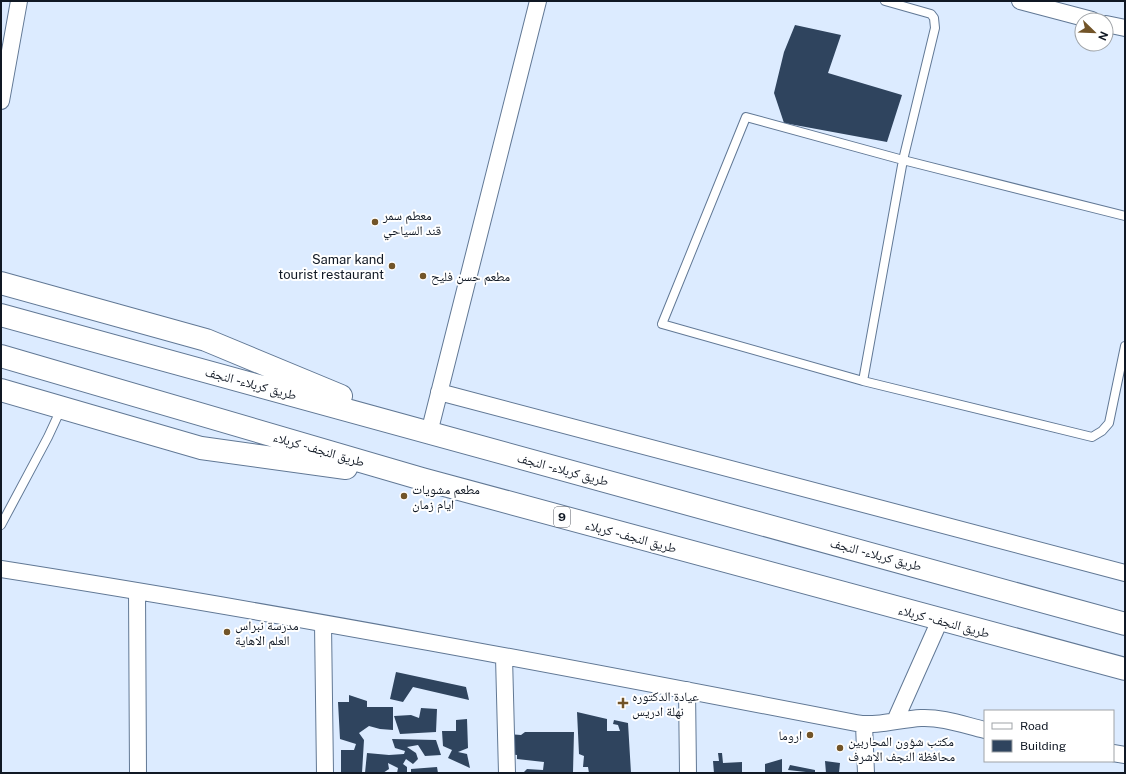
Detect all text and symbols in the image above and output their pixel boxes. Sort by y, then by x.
north arrow [1074,12,1114,52]
text: N [1096,30,1110,42]
place label: معطم سمر قند السياحي [382,208,441,241]
marker: معطم سمر قند السياحي [370,217,380,227]
place label: Samar kand tourist restaurant [278,252,384,282]
marker: Samar kand tourist restaurant [387,261,397,271]
place label: مطعم حسن فليح [431,269,510,286]
marker: مطعم حسن فليح [418,271,428,281]
street label: طريق کربلاء - النجف [203,364,298,404]
street label: طريق النجف - کربلاء [271,429,366,471]
street label: طريق کربلاء - النجف [515,450,610,490]
place label: مطعم مشويات ايام زمان [412,482,480,513]
marker: مطعم مشويات ايام زمان [399,491,409,501]
road number: 9 [554,507,570,527]
street label: طريق النجف - کربلاء [583,517,678,557]
street label: طريق کربلاء - النجف [828,535,923,575]
street label: طريق النجف - کربلاء [896,602,991,642]
place label: مدرسة نبراس العلم الاهاية [235,618,299,649]
marker: مدرسة نبراس العلم الاهاية [222,627,232,637]
place label: عيادة الدكتوره نهلة ادريس [632,689,699,720]
marker: عيادة الدكتوره نهلة ادريس [617,697,629,709]
legend [984,710,1114,762]
text: Road [1020,719,1048,733]
place label: اروما [779,728,802,744]
marker: اروما [805,730,815,740]
place label: مكتب شؤون المحاربين محافظة النجف الاشرف [848,734,955,765]
text: Building [1020,739,1066,753]
marker: مكتب شؤون المحاربين محافظة النجف الاشرف [835,743,845,753]

